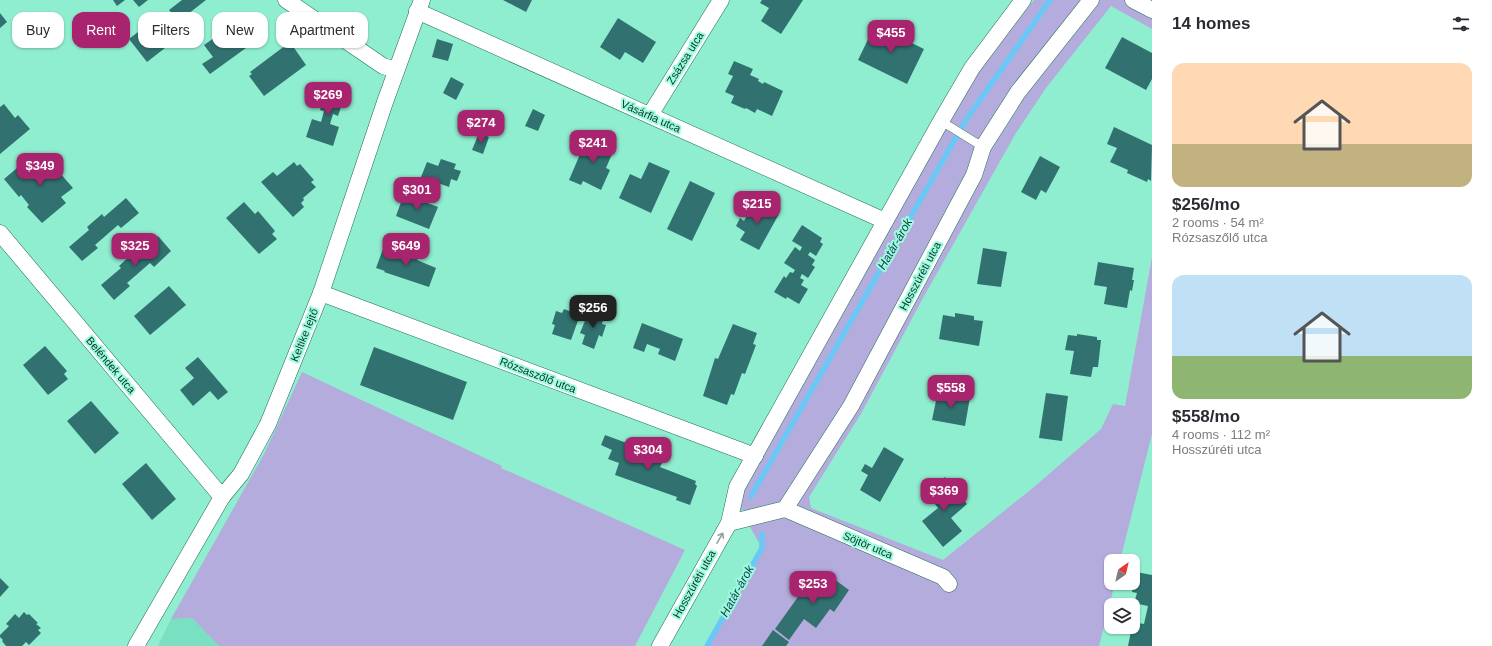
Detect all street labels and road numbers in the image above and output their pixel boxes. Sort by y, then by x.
street label: Zsázsa utca [664,29,706,86]
street label: Vásárfia utca [619,97,684,135]
street label: Hosszúréti utca [897,239,944,312]
street label: Keltike lejtő [288,307,320,363]
street label: Beléndek utca [84,334,139,396]
street label: Rózsaszőlő utca [498,355,579,395]
street label: Söjtör utca [841,529,895,561]
street label: Hosszúréti utca [670,547,718,620]

